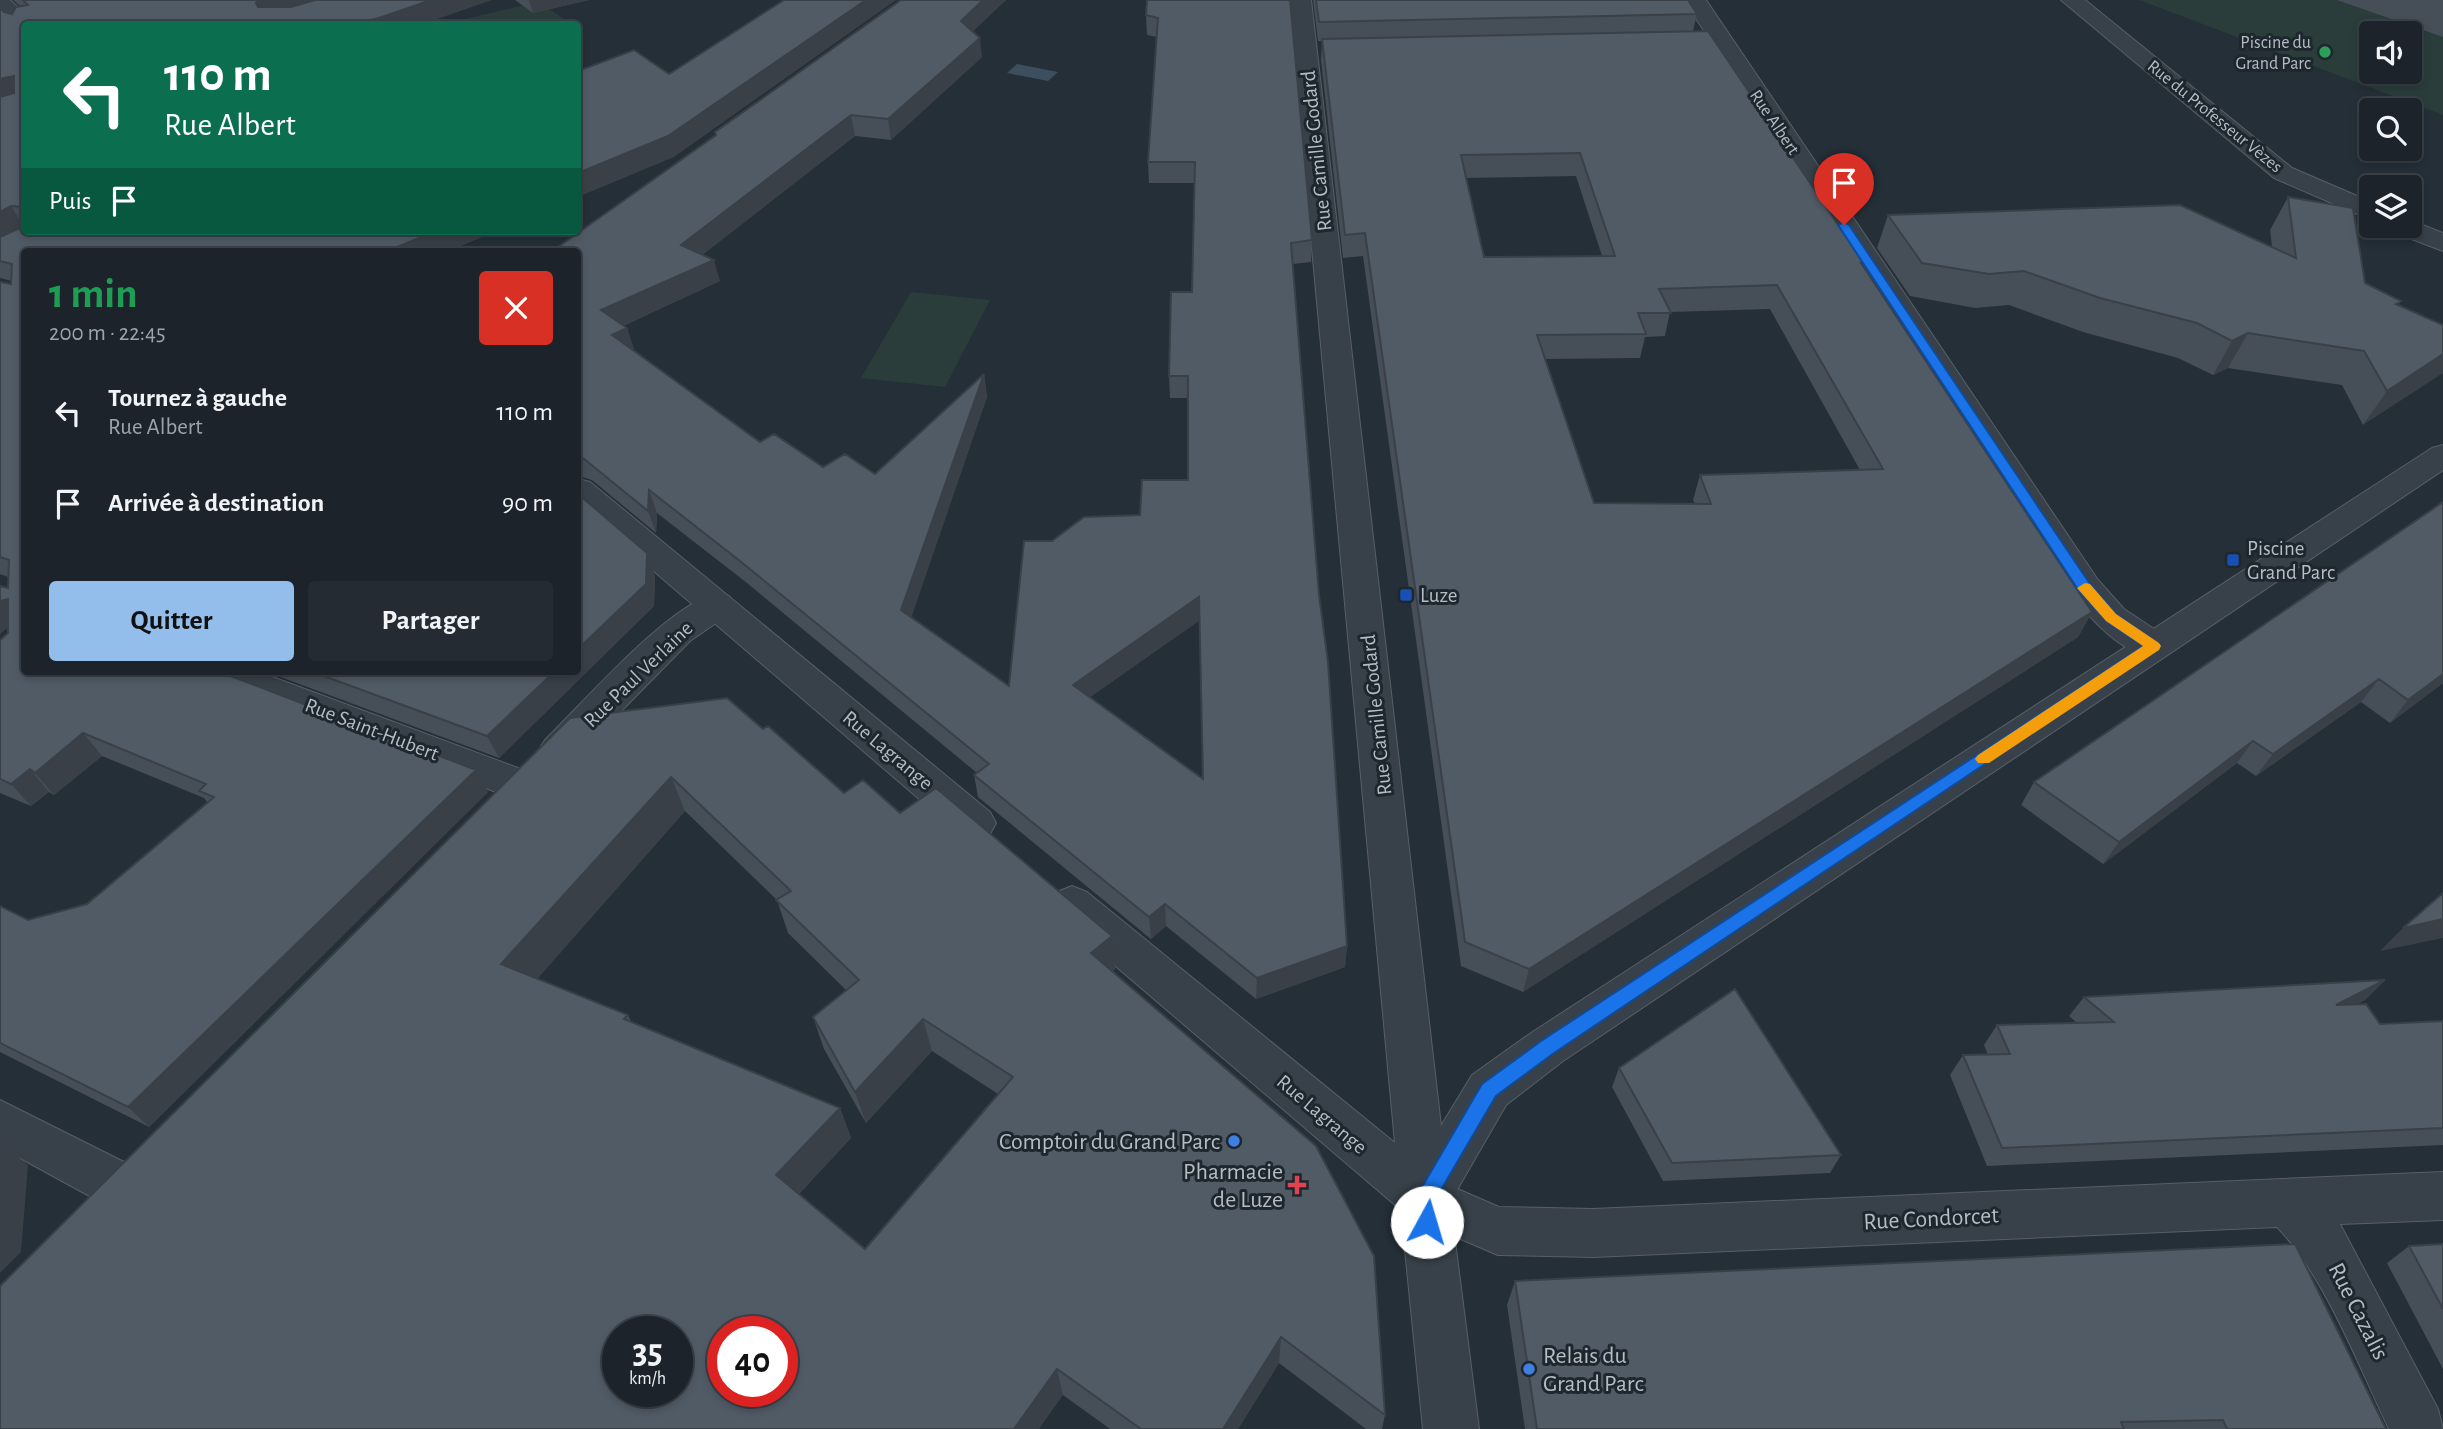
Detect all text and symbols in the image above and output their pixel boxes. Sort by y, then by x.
map controls [2359,21,2422,238]
button: sound [2359,21,2422,84]
place label: Piscine du Grand Parc [2235,34,2311,73]
marker: Piscine du Grand Parc [2317,44,2333,60]
icon: left [49,49,140,140]
text: 110 m [164,51,272,100]
street label: Rue du Professeur Vèzes [2144,57,2285,176]
street label: Rue Camille Godard [1298,69,1335,232]
street label: Rue Albert [1746,87,1802,158]
button: search [2359,98,2422,161]
text: Rue Albert [164,109,296,141]
pin [1814,153,1874,225]
icon: arrive [1825,164,1863,202]
button: layers [2359,175,2422,238]
icon: arrive [105,182,143,220]
text: Puis [49,188,91,214]
button: close [479,271,553,345]
text: 1 min [49,273,138,315]
text: 200 m · 22:45 [49,322,166,345]
text: Tournez à gauche [108,385,287,411]
icon: left [49,394,87,432]
text: 110 m [496,399,553,425]
text: Rue Albert [108,416,203,439]
icon: arrive [49,485,87,523]
text: Arrivée à destination [108,490,324,516]
text: 90 m [502,490,553,516]
place label: Piscine Grand Parc [2247,538,2335,583]
marker: Piscine Grand Parc [2225,552,2241,568]
button: Quitter [49,581,294,661]
button: Partager [308,581,553,661]
place label: Luze [1420,585,1457,606]
marker: Luze [1398,587,1414,603]
street label: Rue Paul Verlaine [580,617,697,731]
street label: Rue Camille Godard [1358,633,1395,796]
street label: Rue Saint-Hubert [302,694,442,765]
street label: Rue Lagrange [839,707,937,794]
street label: Rue Lagrange [1273,1071,1371,1158]
place label: Comptoir du Grand Parc [999,1130,1220,1154]
marker: Comptoir du Grand Parc [1226,1133,1242,1149]
place label: Pharmacie de Luze [1183,1160,1283,1212]
marker: Pharmacie de Luze [1289,1177,1305,1193]
position arrow [1390,1185,1464,1259]
street label: Rue Condorcet [1863,1203,2000,1235]
street label: Rue Cazalis [2324,1259,2393,1364]
speed limit sign: 40 [707,1316,798,1407]
text: 35 [632,1335,663,1370]
place label: Relais du Grand Parc [1543,1344,1644,1396]
marker: Relais du Grand Parc [1521,1361,1537,1377]
text: km/h [629,1370,666,1388]

